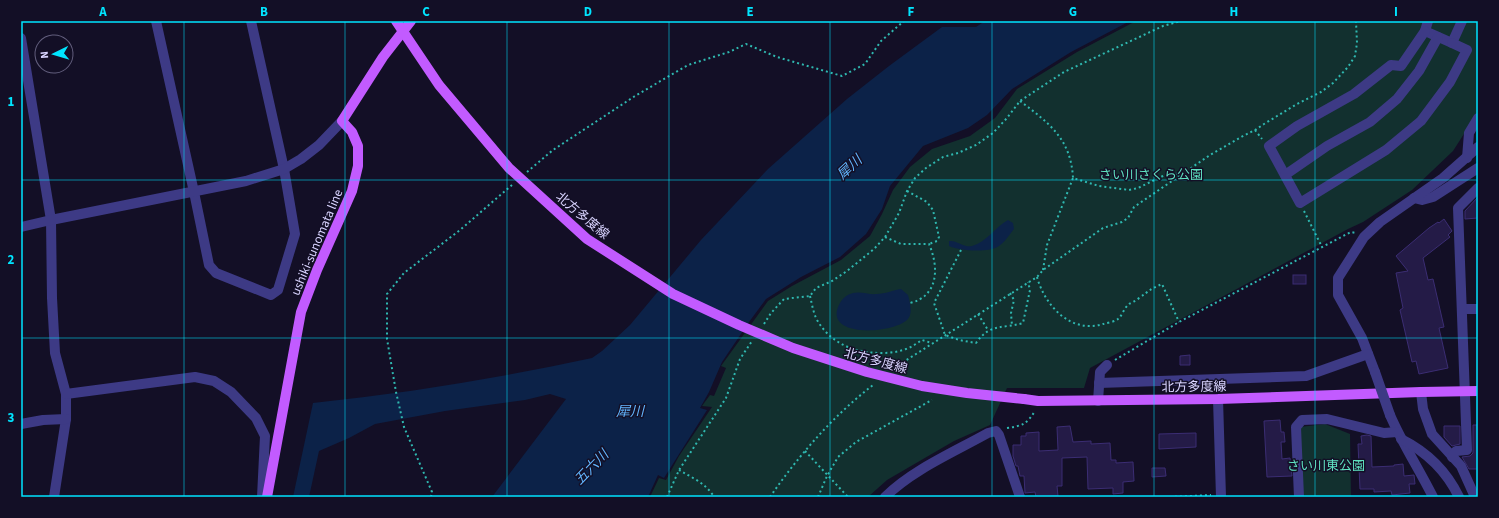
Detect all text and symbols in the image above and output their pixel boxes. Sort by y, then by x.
text: A [98,3,107,21]
text: B [260,3,268,21]
text: C [422,3,430,21]
text: D [584,3,592,21]
text: E [746,3,754,21]
text: F [908,3,915,21]
text: G [1069,3,1077,21]
text: H [1230,3,1238,21]
text: I [1394,3,1398,21]
north arrow [34,34,74,74]
text: N [37,51,52,59]
text: 1 [8,93,15,111]
water label: 犀川 [833,150,868,185]
park label: さい川さくら公園 [1099,166,1203,184]
street label: ushiki-sunomata line [286,187,347,298]
street label: 北方多度線 [552,188,613,244]
text: 2 [8,251,15,269]
street label: 北方多度線 [842,344,909,378]
street label: 北方多度線 [1161,377,1227,397]
water label: 犀川 [616,402,646,422]
text: 3 [8,409,15,427]
water label: 五六川 [570,444,615,490]
park label: さい川東公園 [1287,457,1365,475]

